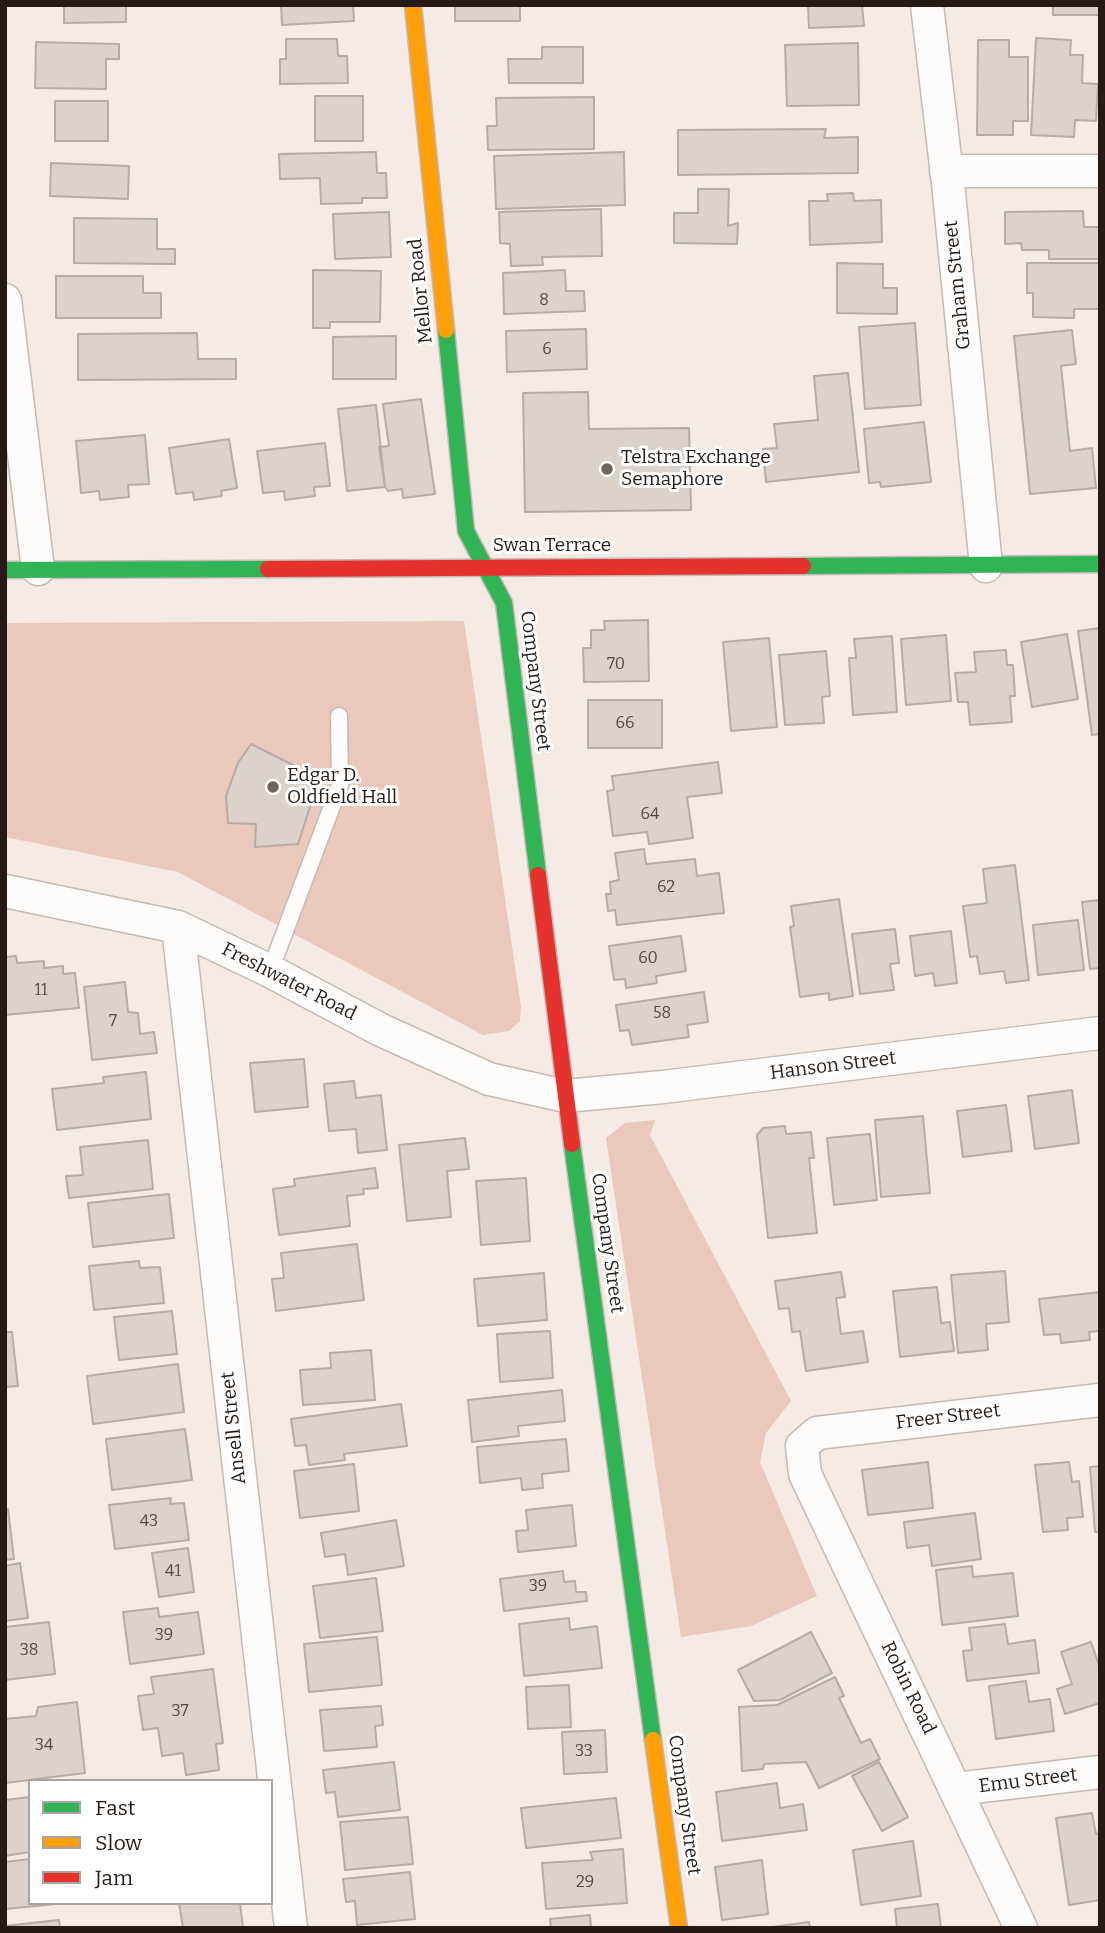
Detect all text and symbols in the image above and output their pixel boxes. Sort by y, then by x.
street label: Graham Street [940,219,976,351]
street label: Mellor Road [404,237,438,345]
house number: 8 [539,291,549,311]
house number: 6 [542,340,552,360]
place label: Telstra Exchange Semaphore [621,447,771,491]
marker: Telstra Exchange Semaphore [599,461,615,477]
street label: Swan Terrace [493,535,611,557]
street label: Company Street [515,609,555,753]
house number: 70 [607,655,625,675]
house number: 66 [616,714,634,734]
place label: Edgar D. Oldfield Hall [287,765,397,809]
marker: Edgar D. Oldfield Hall [265,779,281,795]
house number: 64 [641,805,659,825]
house number: 62 [657,878,675,898]
street label: Freshwater Road [218,938,360,1026]
house number: 60 [638,949,658,969]
house number: 11 [35,981,47,1001]
house number: 58 [653,1004,671,1024]
house number: 7 [109,1012,117,1032]
street label: Hanson Street [769,1047,897,1085]
street label: Company Street [586,1171,628,1315]
street label: Ansell Street [217,1371,251,1485]
street label: Freer Street [895,1399,1001,1435]
house number: 43 [140,1512,158,1532]
house number: 41 [165,1562,181,1582]
house number: 39 [529,1577,547,1597]
house number: 39 [155,1626,173,1646]
street label: Robin Road [876,1638,940,1738]
house number: 38 [20,1641,38,1661]
house number: 37 [171,1702,189,1722]
street label: Company Street [663,1733,705,1877]
house number: 34 [35,1736,53,1756]
house number: 33 [575,1742,593,1762]
street label: Emu Street [978,1764,1078,1798]
legend [28,1779,273,1905]
text: Fast [95,1795,135,1821]
text: Slow [95,1830,142,1856]
text: Jam [95,1865,133,1891]
house number: 29 [576,1873,594,1893]

